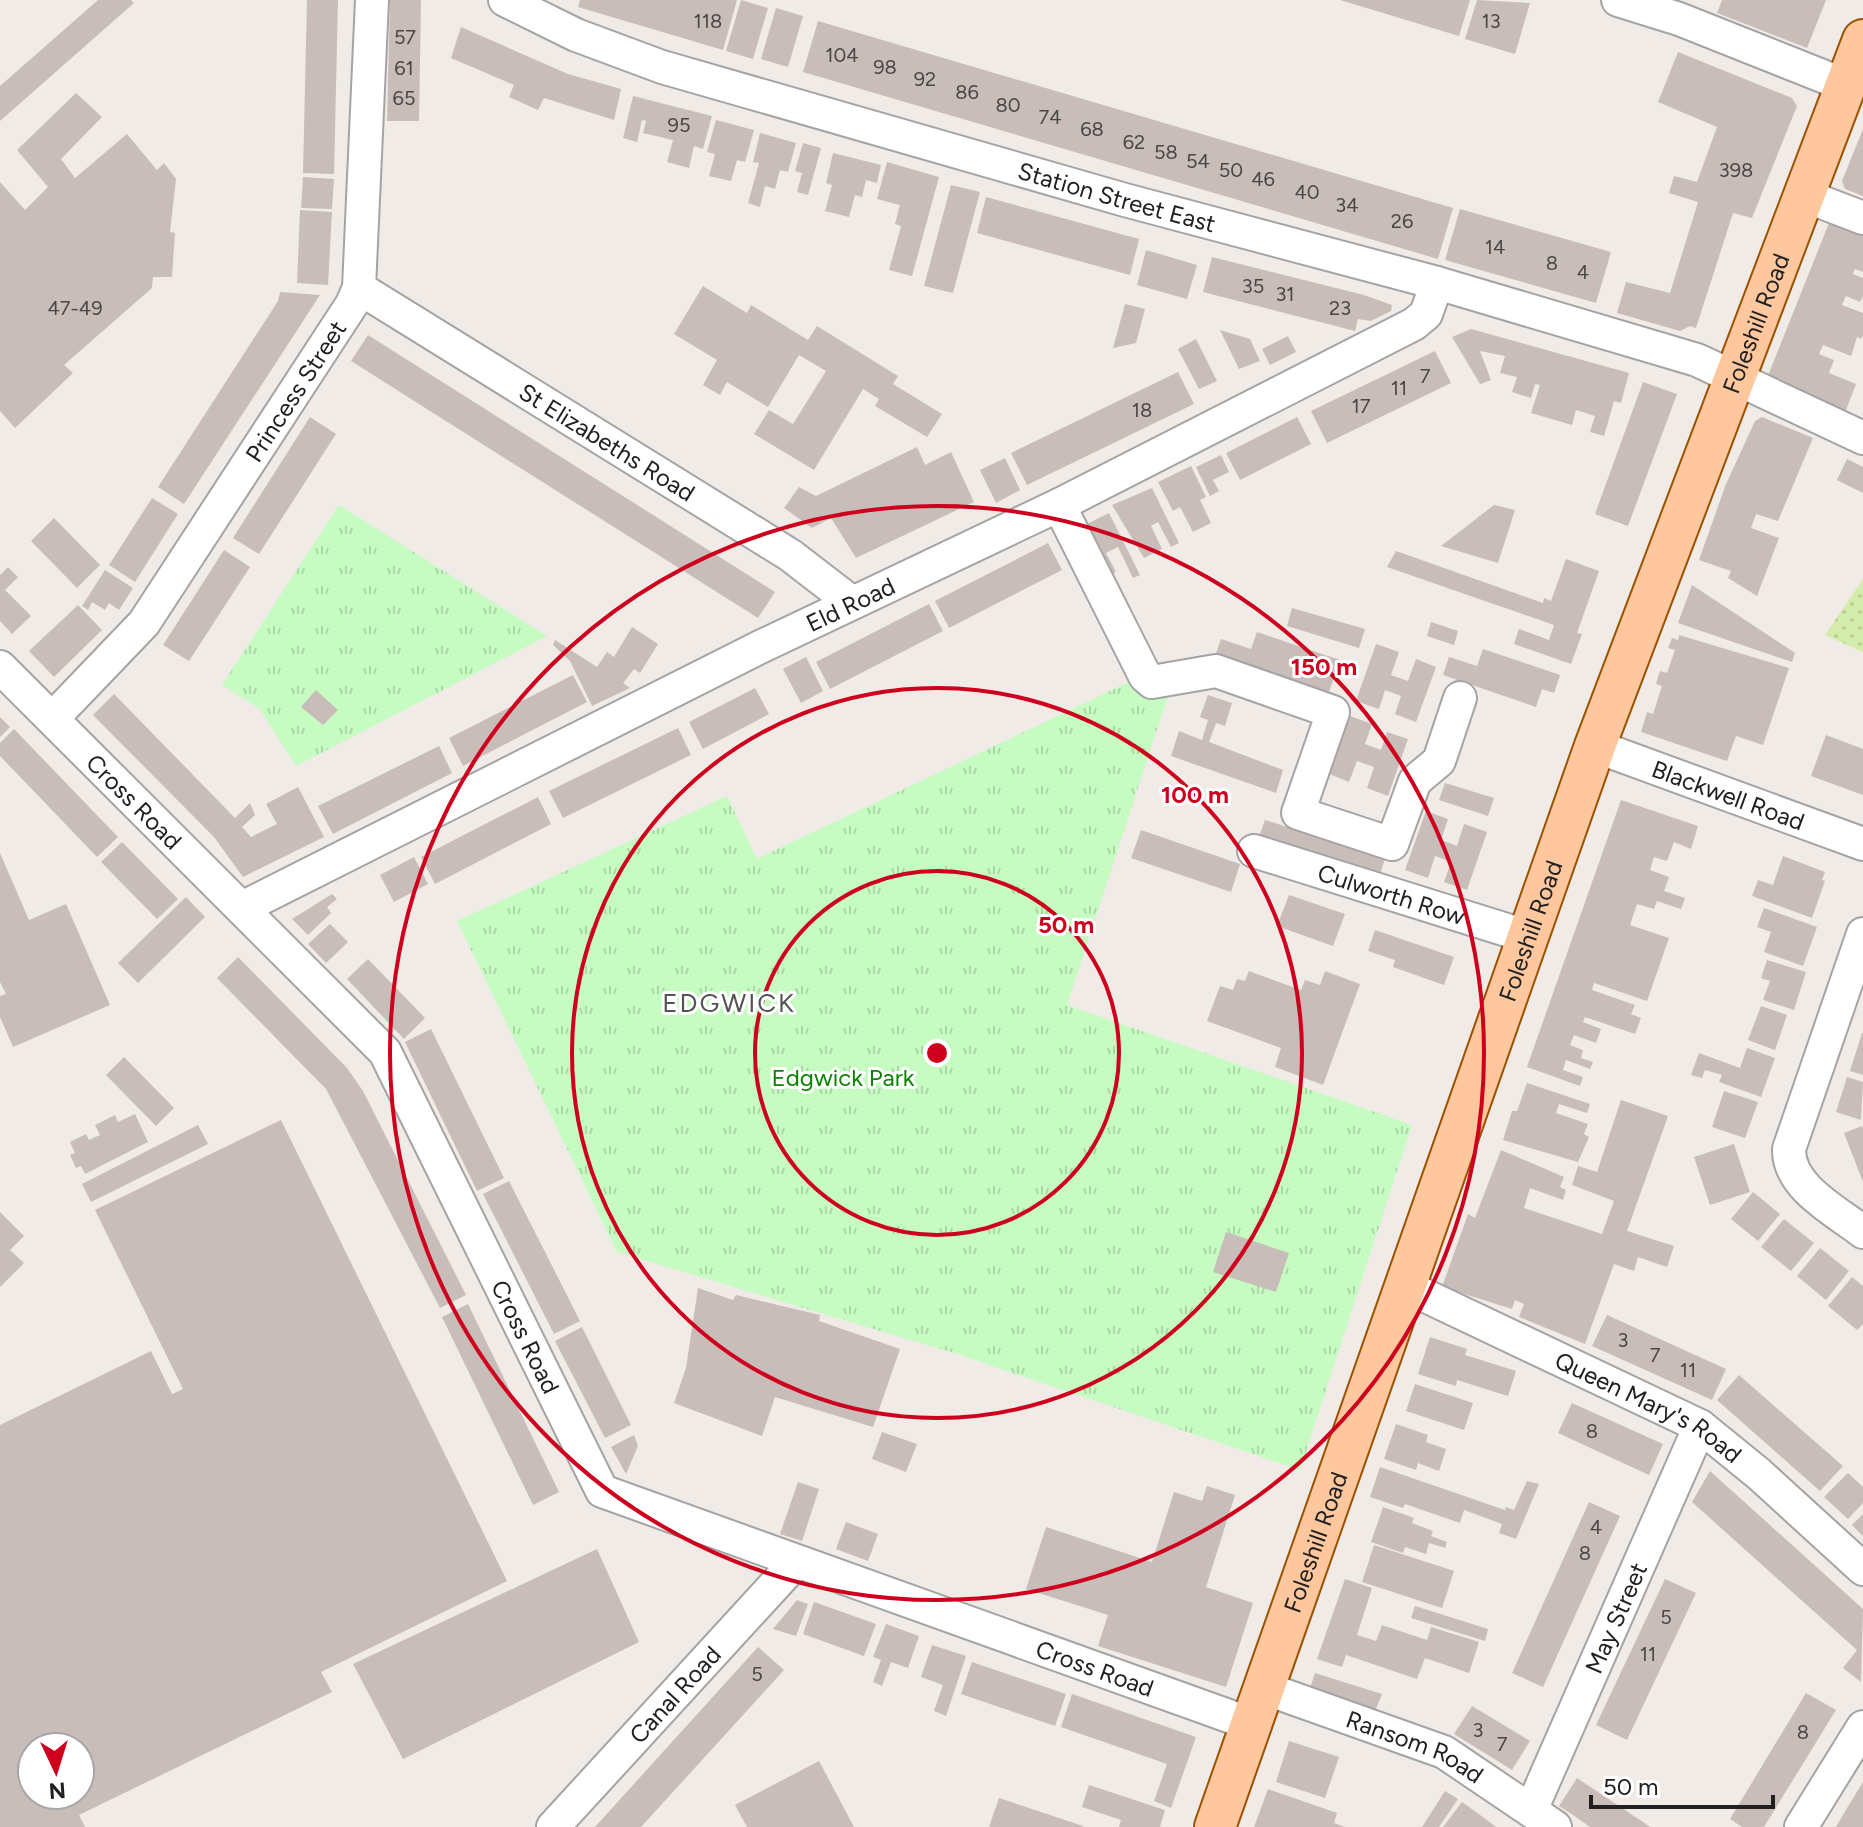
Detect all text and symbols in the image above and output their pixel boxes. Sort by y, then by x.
house number: 118 [694,9,722,33]
house number: 13 [1481,9,1501,33]
house number: 57 [394,25,416,49]
house number: 104 [825,43,859,67]
house number: 98 [873,55,897,79]
house number: 61 [394,56,414,80]
house number: 92 [914,67,936,91]
house number: 86 [955,80,979,104]
house number: 65 [393,86,415,110]
house number: 80 [995,93,1021,117]
house number: 74 [1038,105,1062,129]
house number: 95 [668,113,690,137]
house number: 68 [1080,117,1104,141]
house number: 62 [1123,130,1145,154]
house number: 58 [1154,140,1178,164]
house number: 54 [1186,149,1210,173]
street label: Station Street East [1015,156,1219,238]
house number: 50 [1219,158,1243,182]
house number: 398 [1719,158,1753,182]
house number: 46 [1251,167,1275,191]
house number: 40 [1294,180,1320,204]
house number: 34 [1335,193,1359,217]
house number: 26 [1391,209,1413,233]
house number: 14 [1485,235,1505,259]
street label: Foleshill Road [1716,249,1795,397]
house number: 8 [1546,251,1558,275]
house number: 4 [1577,260,1589,284]
house number: 35 [1242,274,1264,298]
house number: 31 [1275,282,1295,306]
house number: 47-49 [47,296,103,320]
house number: 23 [1329,296,1351,320]
street label: Princess Street [239,315,352,467]
house number: 7 [1420,364,1431,388]
house number: 11 [1391,376,1407,400]
street label: St Elizabeths Road [514,377,700,507]
house number: 17 [1352,394,1371,418]
house number: 18 [1132,398,1152,422]
street label: Eld Road [801,571,899,638]
text: 150 m [1291,652,1357,681]
street label: Cross Road [81,748,188,855]
street label: Blackwell Road [1648,754,1809,836]
text: 100 m [1161,780,1229,809]
street label: Culworth Row [1314,857,1469,931]
street label: Foleshill Road [1492,857,1568,1005]
text: 50 m [1038,910,1094,939]
district label: EDGWICK [662,987,796,1019]
centre of rings [923,1039,951,1067]
park label: Edgwick Park [772,1063,915,1092]
street label: Cross Road [485,1275,566,1398]
house number: 3 [1618,1328,1628,1352]
house number: 7 [1650,1343,1661,1367]
street label: Queen Mary's Road [1551,1345,1748,1469]
house number: 11 [1680,1358,1696,1382]
house number: 8 [1586,1419,1598,1443]
street label: Foleshill Road [1277,1468,1353,1616]
house number: 4 [1590,1515,1602,1539]
house number: 8 [1579,1541,1591,1565]
street label: May Street [1579,1558,1653,1678]
house number: 5 [1660,1605,1672,1629]
street label: Cross Road [1032,1634,1158,1702]
street label: Canal Road [623,1640,726,1749]
house number: 11 [1640,1642,1656,1666]
house number: 5 [751,1662,763,1686]
street label: Ransom Road [1342,1704,1489,1789]
house number: 3 [1473,1718,1483,1742]
house number: 8 [1797,1720,1809,1744]
north arrow [16,1731,96,1811]
house number: 7 [1497,1732,1508,1756]
scale bar [1591,1759,1773,1809]
text: 50 m [1603,1772,1659,1801]
text: N [48,1776,67,1805]

